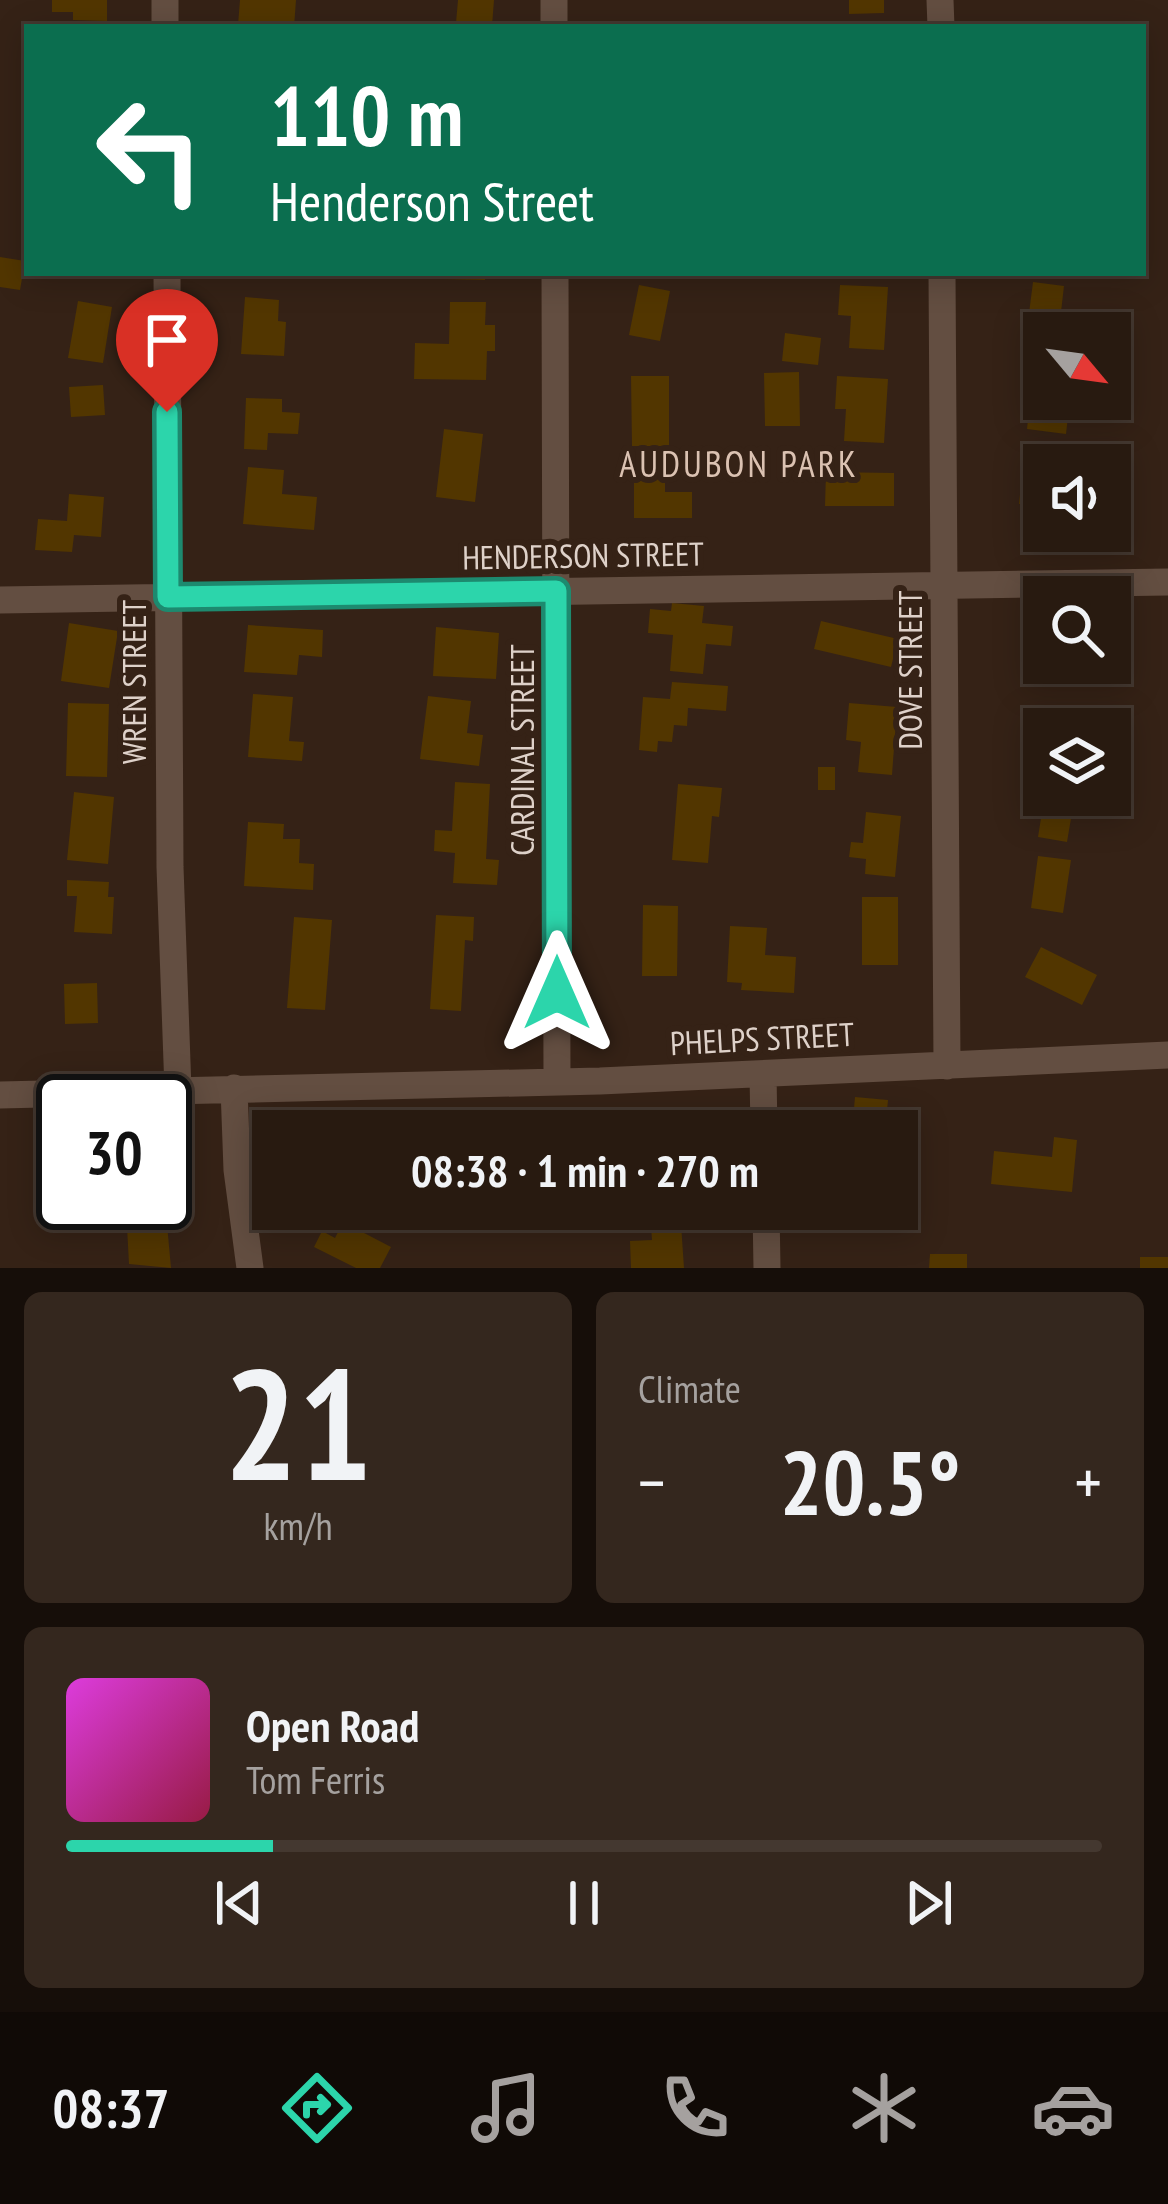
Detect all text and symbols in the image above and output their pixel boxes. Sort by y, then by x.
text: 110 m [270,60,463,169]
icon: left [72,72,228,228]
text: Henderson Street [270,166,594,236]
pin [116,289,218,412]
icon: arrive [134,307,200,373]
north arrow [1023,312,1131,420]
map controls [1023,312,1131,816]
district label: AUDUBON PARK [619,440,859,487]
button: sound [1023,444,1131,552]
street label: HENDERSON STREET [462,531,704,579]
button: search [1023,576,1131,684]
street label: DOVE STREET [888,590,931,749]
street label: WREN STREET [112,599,155,764]
street label: CARDINAL STREET [500,644,543,856]
button: layers [1023,708,1131,816]
position arrow [494,930,620,1056]
street label: PHELPS STREET [669,1012,855,1064]
speed limit sign: 30 [36,1074,192,1230]
text: 08:38 · 1 min · 270 m [411,1141,759,1199]
text: 21 [223,1321,373,1523]
text: Climate [638,1363,741,1414]
text: 20.5° [780,1423,960,1540]
text: − [638,1439,665,1524]
text: + [1075,1439,1102,1524]
text: km/h [263,1500,333,1551]
text: Open Road [246,1696,419,1754]
text: Tom Ferris [246,1754,385,1805]
icon: previous [206,1870,272,1936]
icon: pause [551,1870,617,1936]
icon: next [896,1870,962,1936]
icon: directions [275,2066,359,2150]
icon: music [464,2066,548,2150]
icon: phone [653,2066,737,2150]
icon: climate [842,2066,926,2150]
icon: car [1031,2066,1115,2150]
text: 08:37 [53,2073,169,2143]

